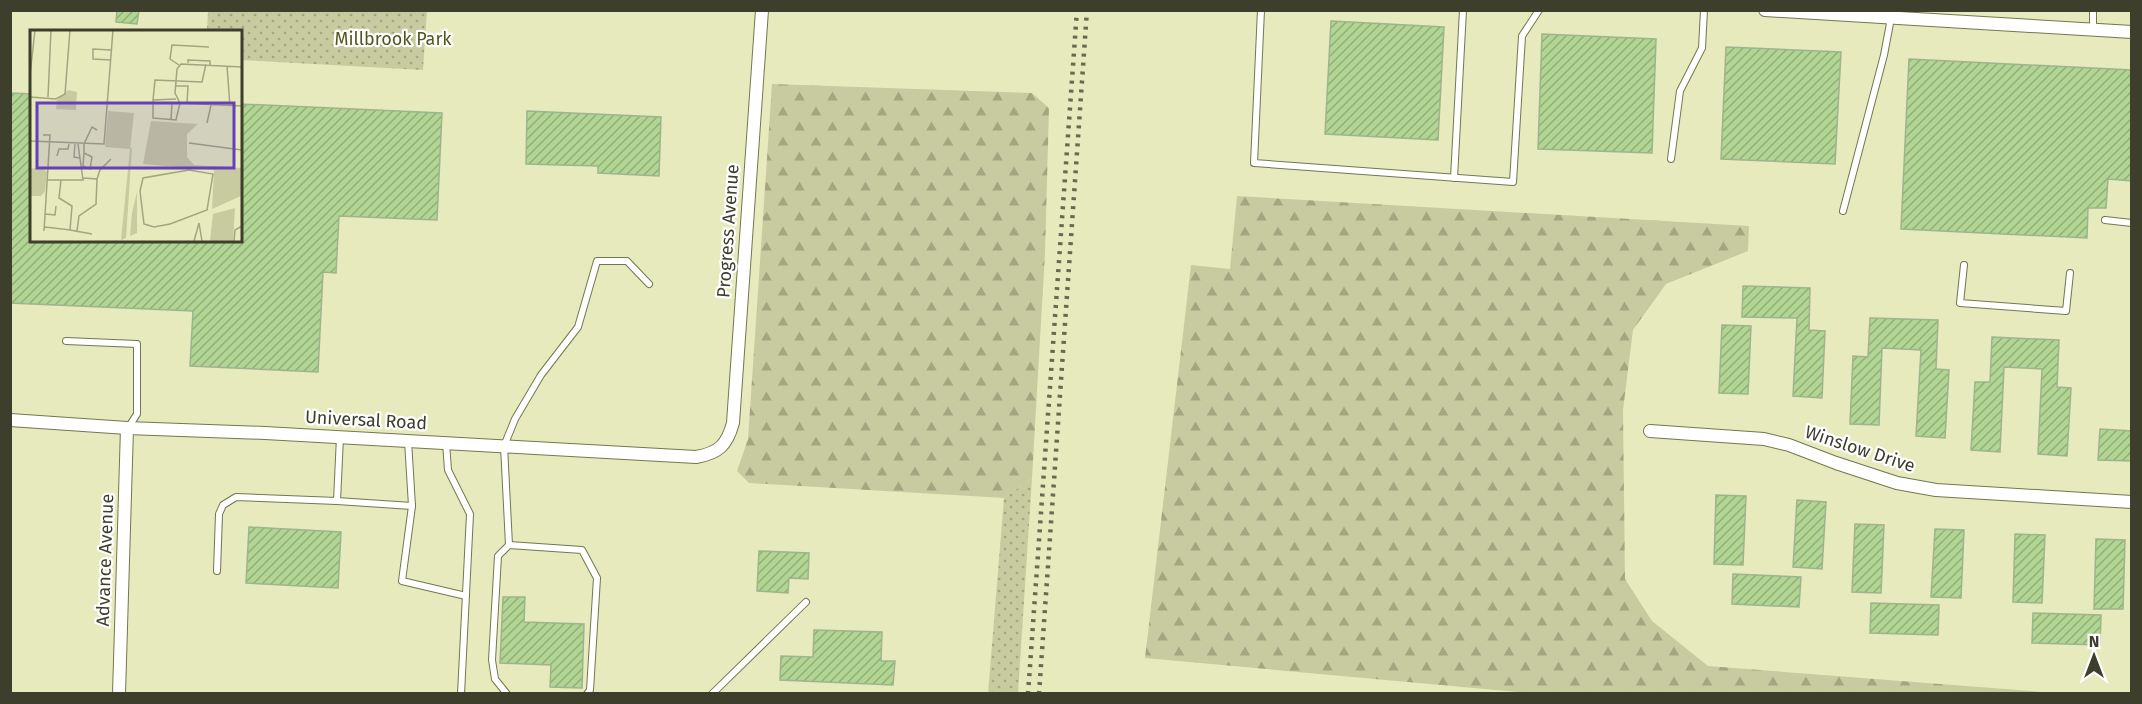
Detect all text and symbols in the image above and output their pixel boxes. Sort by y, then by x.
park label: Millbrook Park [334,28,452,50]
inset map [30,30,242,242]
street label: Progress Avenue [712,164,744,298]
street label: Universal Road [304,406,428,434]
street label: Winslow Drive [1802,421,1918,477]
street label: Advance Avenue [92,493,118,627]
north arrow [2064,626,2124,686]
text: N [2089,632,2099,651]

